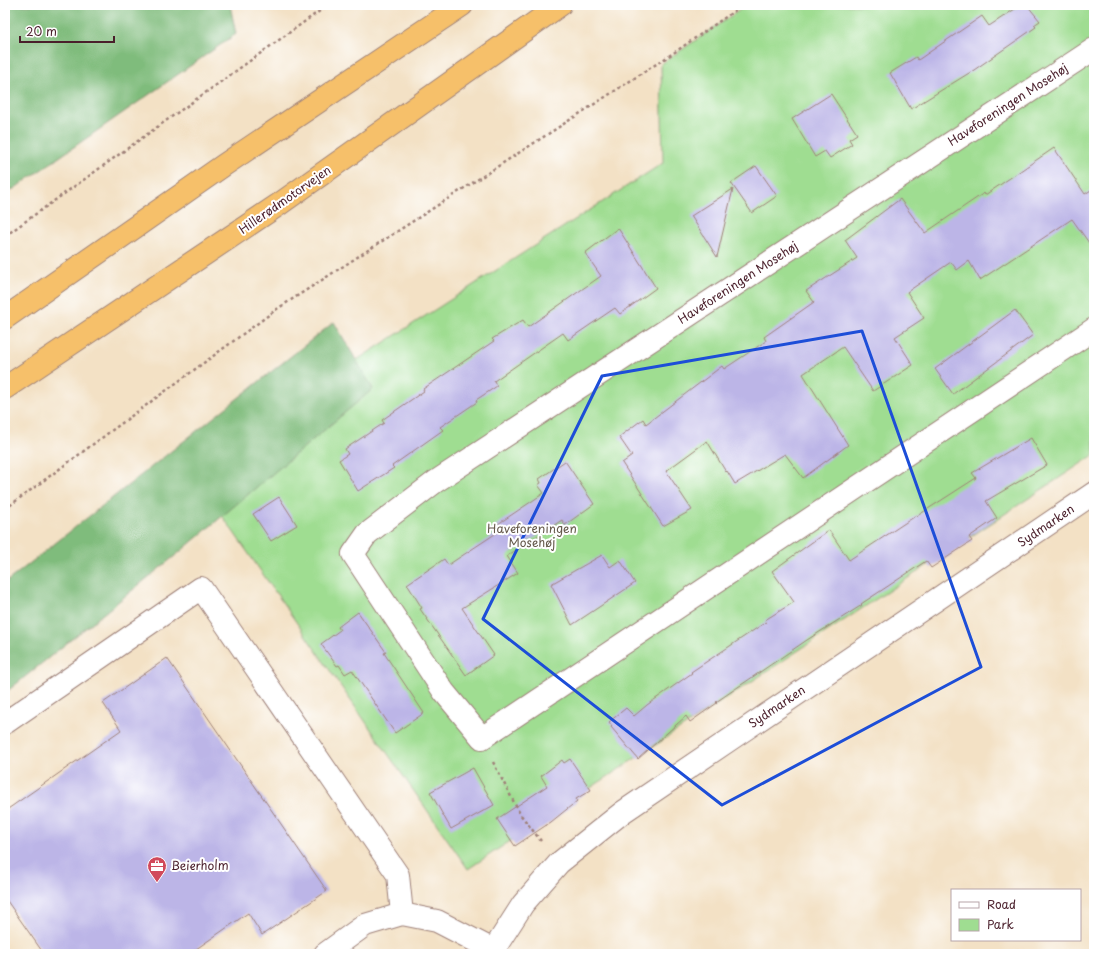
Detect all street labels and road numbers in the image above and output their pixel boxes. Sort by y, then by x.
street label: Haveforeningen Mosehøj [944,59,1071,150]
street label: Hillerødmotorvejen [235,161,334,238]
street label: Haveforeningen Mosehøj [674,237,801,328]
street label: Sydmarken [1013,499,1078,551]
street label: Sydmarken [744,680,809,732]

